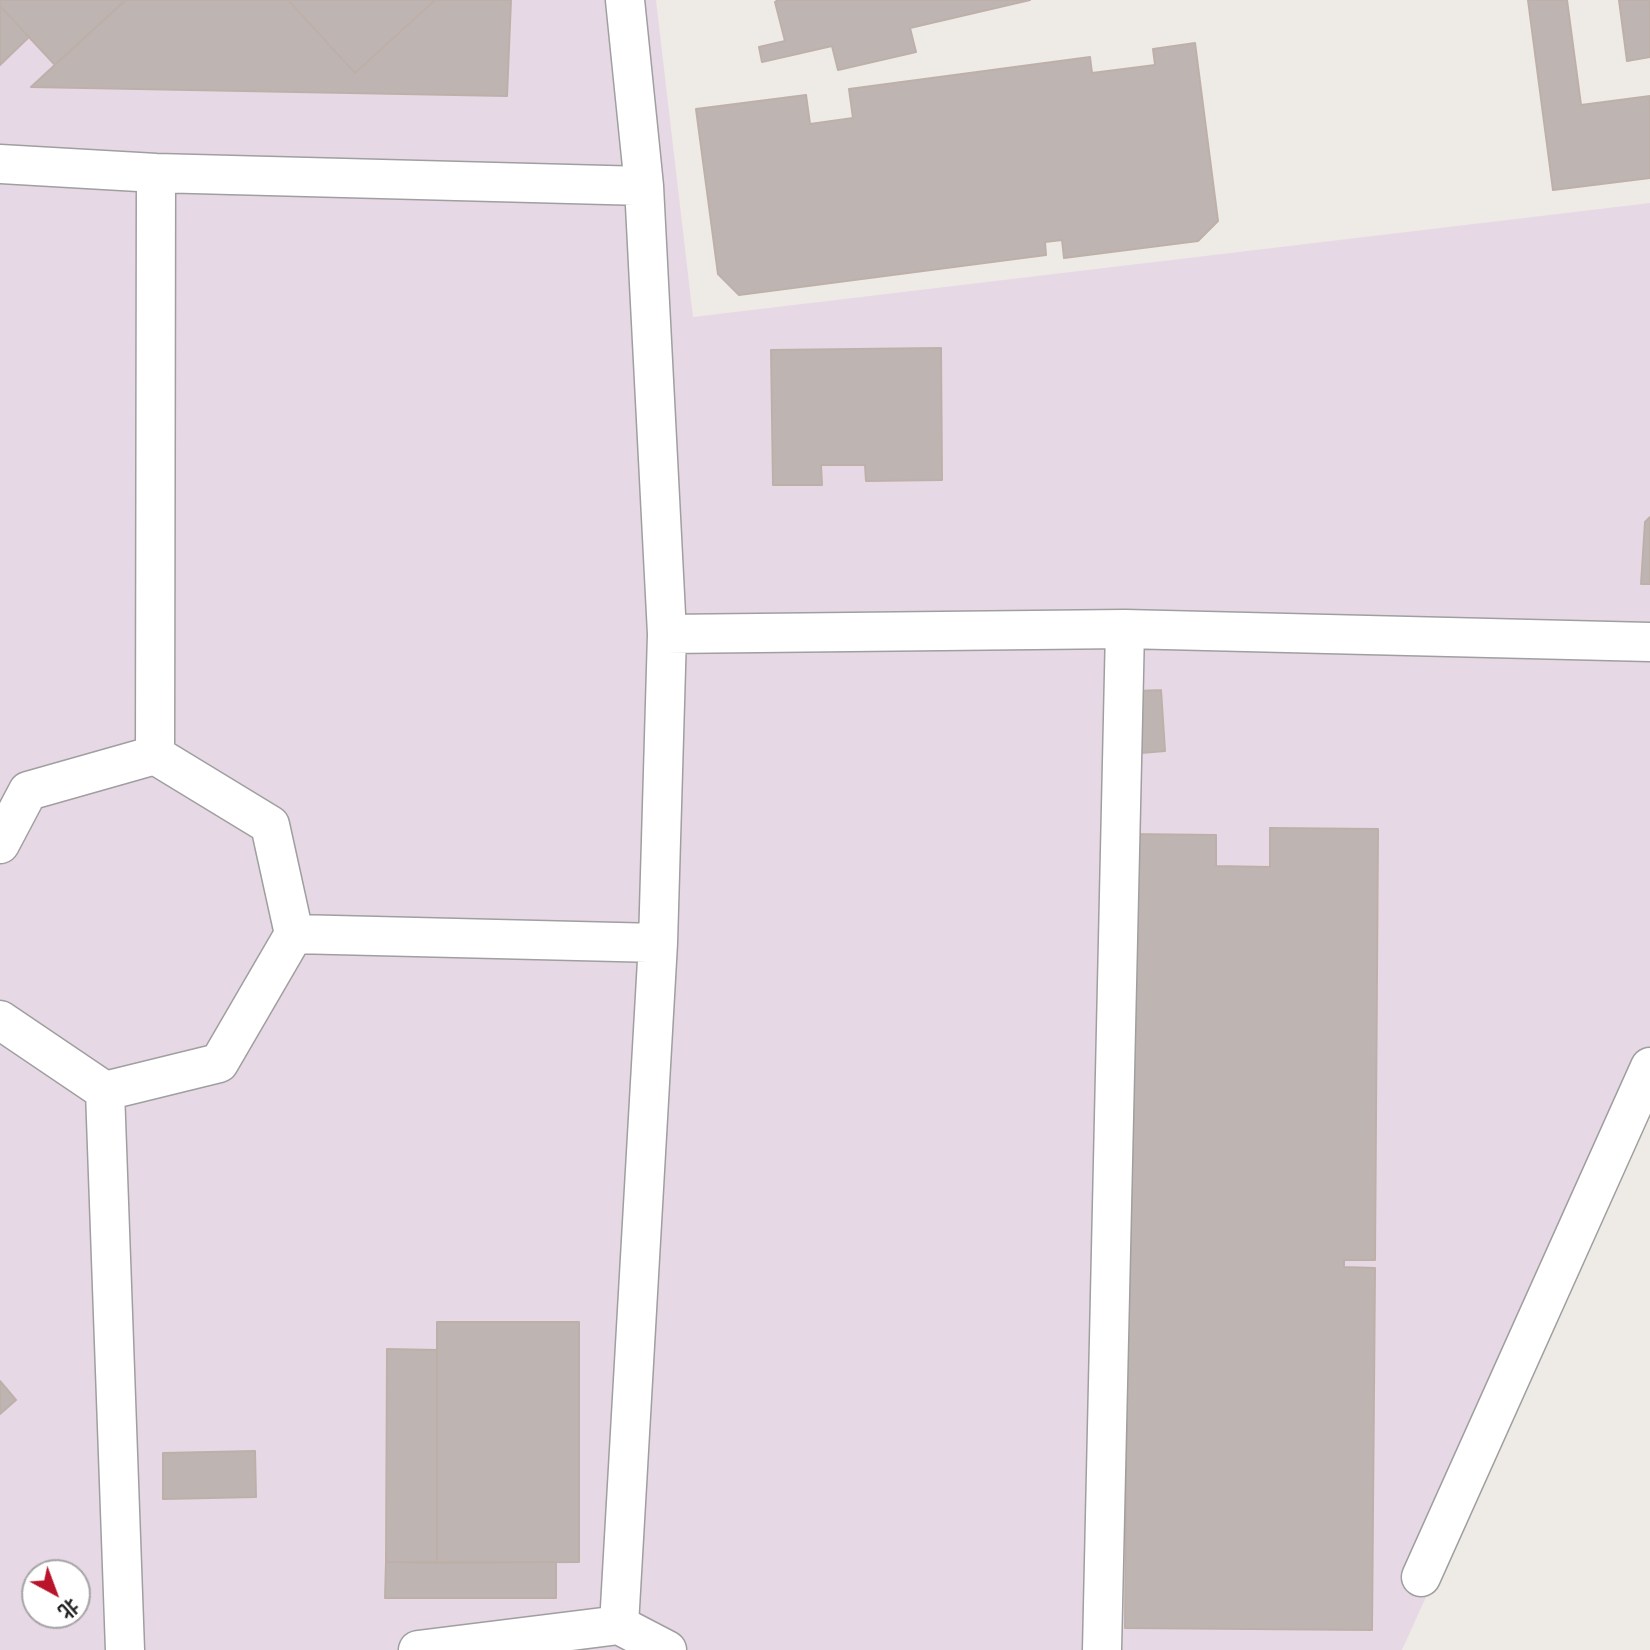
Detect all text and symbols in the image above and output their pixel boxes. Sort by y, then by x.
north arrow [21,1559,91,1629]
text: 北 [54,1594,84,1624]

